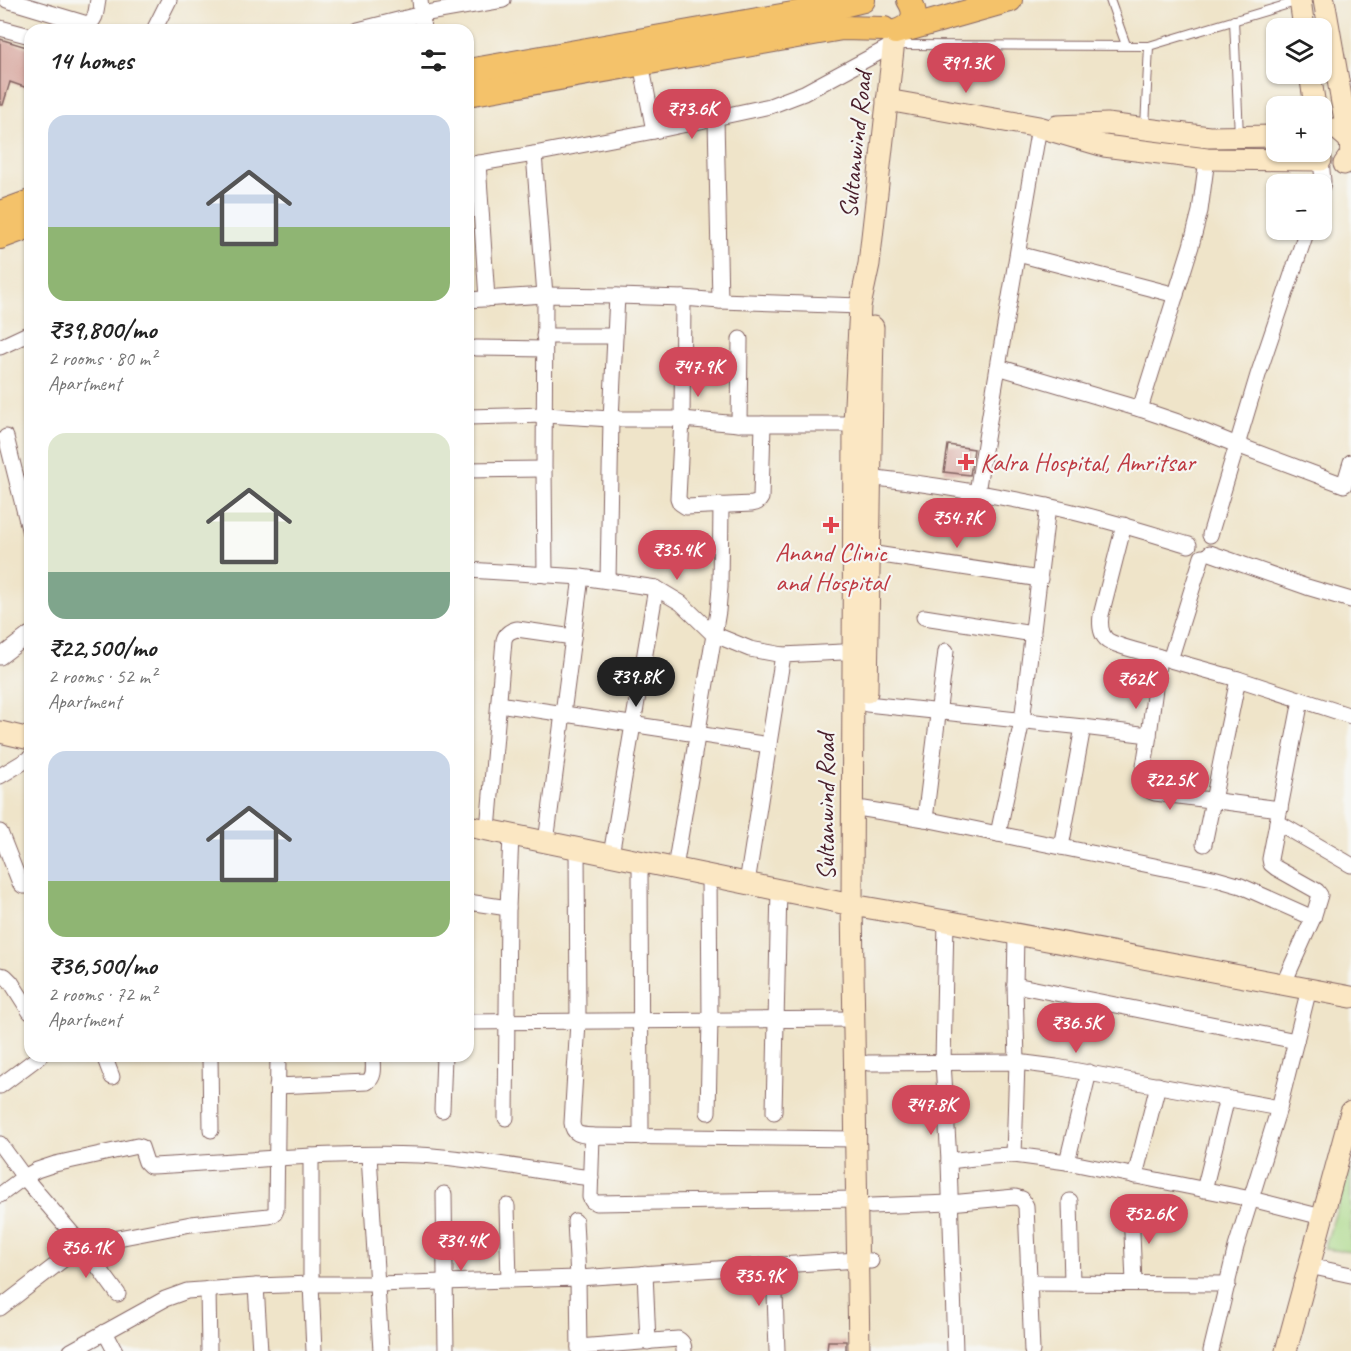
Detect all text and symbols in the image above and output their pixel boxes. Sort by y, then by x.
map controls [1266,18,1332,240]
button: layers [1266,18,1332,84]
pin: ₹91.3K [917,43,1015,94]
text: 14 homes [48,44,133,77]
icon: filters [417,44,450,77]
text: ₹91.3K [941,50,991,75]
street label: Sultanwind Road [831,66,880,220]
pin: ₹73.6K [643,89,741,140]
text: ₹73.6K [667,96,717,121]
button: + [1266,96,1332,162]
icon: home [195,154,303,262]
button: − [1266,174,1332,240]
text: ₹39,800/mo [48,313,156,346]
text: 2 rooms · 80 m² [48,346,156,371]
pin: ₹47.9K [649,347,747,398]
text: ₹47.9K [673,354,723,379]
text: Apartment [48,371,121,396]
place label: Kalra Hospital, Amritsar [980,446,1197,479]
marker: Kalra Hospital, Amritsar [957,453,975,471]
icon: home [195,472,303,580]
pin: ₹54.7K [908,498,1006,549]
text: ₹54.7K [932,505,982,530]
marker: Anand Clinic and Hospital [822,516,840,534]
pin: ₹35.4K [628,530,726,581]
place label: Anand Clinic and Hospital [775,536,891,599]
text: ₹35.4K [652,537,702,562]
text: ₹22,500/mo [48,631,156,664]
pin: ₹39.8K [587,657,685,708]
pin: ₹62K [1100,659,1172,710]
text: 2 rooms · 52 m² [48,664,156,689]
text: ₹39.8K [611,664,661,689]
text: ₹62K [1117,666,1155,691]
text: Apartment [48,689,121,714]
street label: Sultanwind Road [809,730,842,881]
pin: ₹22.5K [1121,760,1219,811]
text: ₹22.5K [1145,767,1195,792]
icon: home [195,790,303,898]
text: ₹36,500/mo [48,949,157,982]
text: 2 rooms · 72 m² [48,982,156,1007]
pin: ₹36.5K [1027,1003,1125,1054]
text: Apartment [48,1007,121,1032]
text: ₹36.5K [1051,1010,1101,1035]
pin: ₹47.8K [882,1085,980,1136]
text: ₹47.8K [906,1092,956,1117]
pin: ₹52.6K [1100,1194,1198,1245]
text: ₹52.6K [1124,1201,1174,1226]
pin: ₹34.4K [412,1221,510,1272]
pin: ₹56.1K [37,1228,135,1279]
text: ₹34.4K [436,1228,486,1253]
text: ₹56.1K [61,1235,111,1260]
pin: ₹35.9K [710,1256,808,1307]
text: ₹35.9K [734,1263,784,1288]

